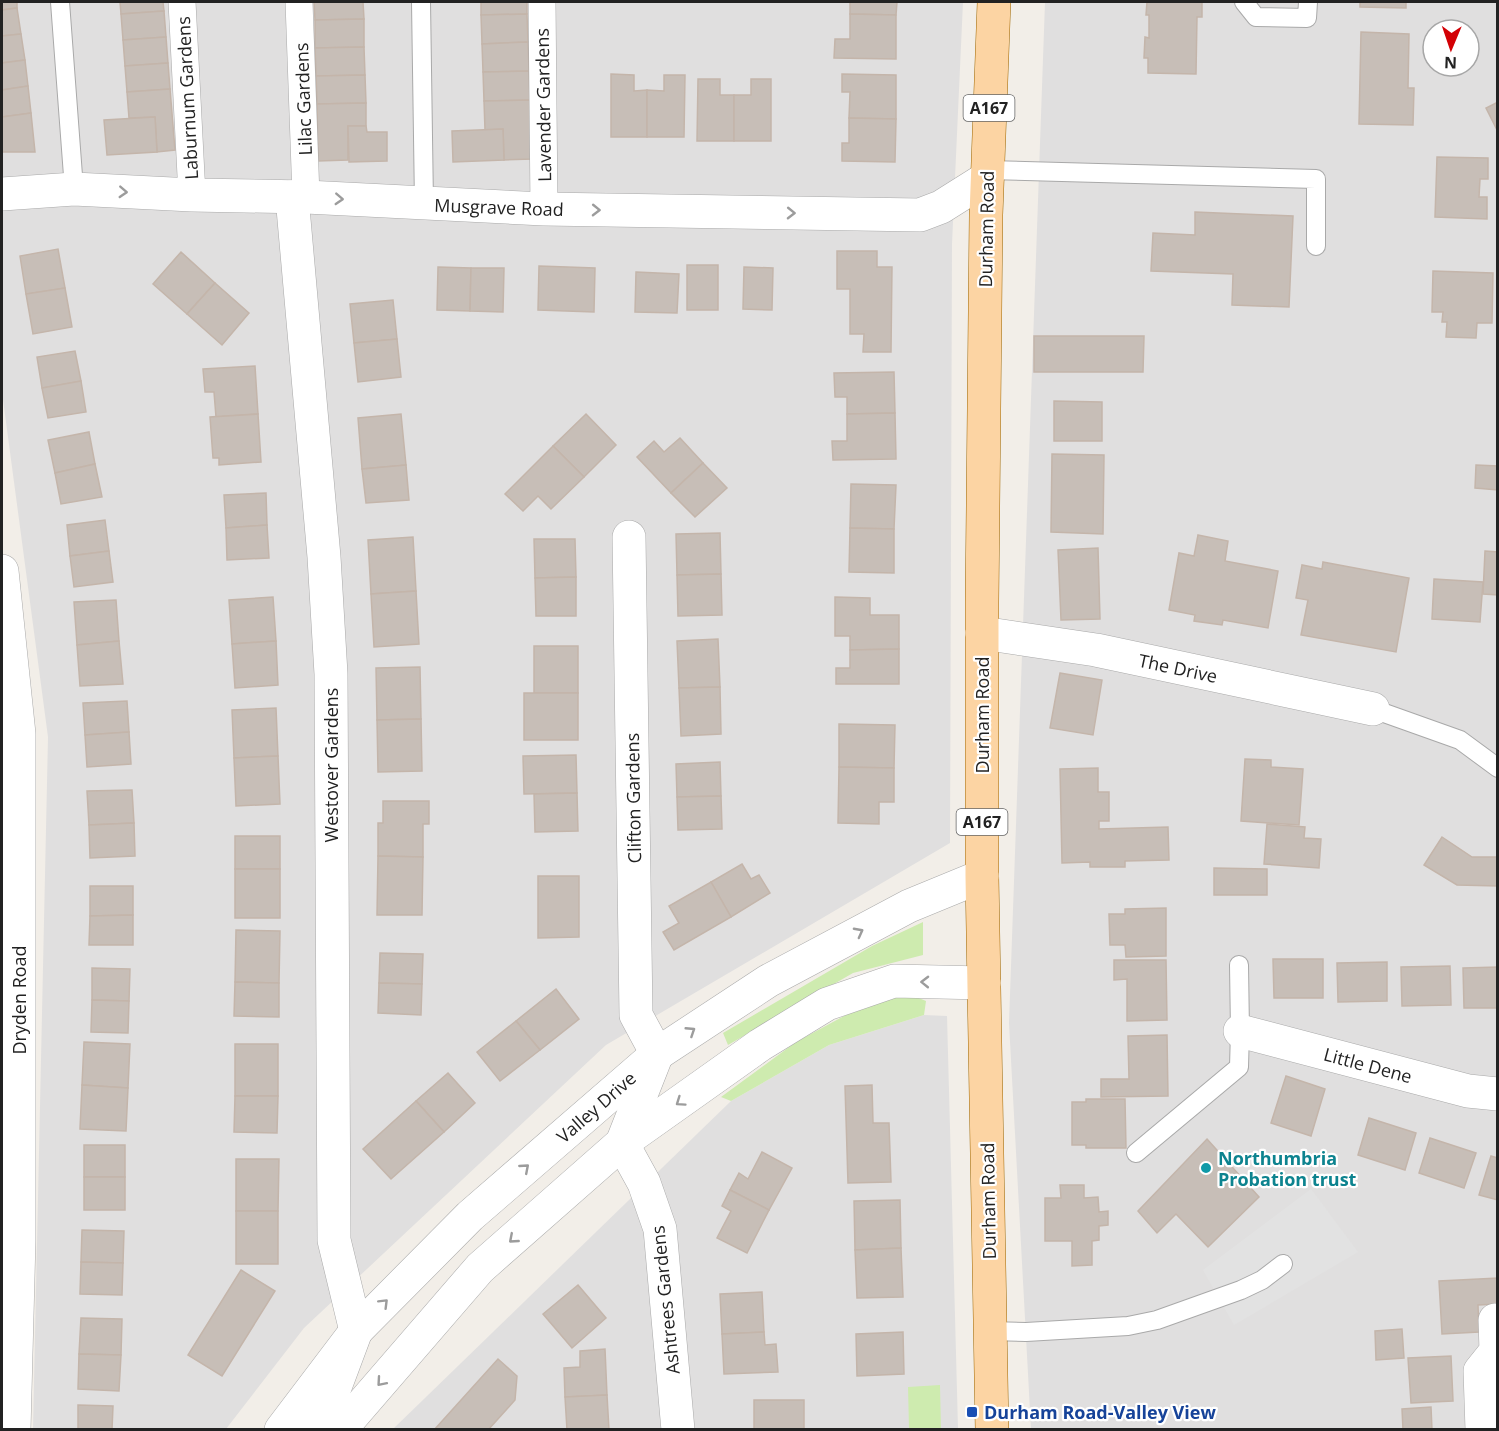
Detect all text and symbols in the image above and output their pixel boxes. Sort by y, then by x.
street label: Laburnum Gardens [171,16,203,180]
north arrow [1421,18,1481,78]
street label: Lavender Gardens [530,28,556,182]
street label: Lilac Gardens [289,42,317,156]
text: N [1444,52,1457,74]
road number: A167 [964,95,1014,121]
street label: Durham Road [973,170,999,288]
one-way arrow [118,185,127,198]
one-way arrow [334,192,343,205]
street label: Musgrave Road [434,193,564,221]
one-way arrow [592,204,601,216]
one-way arrow [787,207,796,219]
street label: The Drive [1136,648,1220,688]
street label: Durham Road [970,657,994,773]
street label: Westover Gardens [319,688,343,842]
street label: Clifton Gardens [620,732,646,864]
road number: A167 [956,809,1008,835]
one-way arrow [853,928,864,939]
street label: Dryden Road [7,945,31,1055]
one-way arrow [921,975,930,988]
one-way arrow [685,1027,696,1038]
street label: Little Dene [1321,1042,1415,1088]
street label: Valley Drive [551,1066,641,1148]
one-way arrow [675,1095,686,1106]
street label: Durham Road [975,1142,1001,1260]
place label: Northumbria Probation trust [1218,1146,1357,1191]
marker: Northumbria Probation trust [1199,1161,1213,1175]
one-way arrow [518,1164,529,1175]
street label: Ashtrees Gardens [645,1224,685,1376]
one-way arrow [509,1232,520,1243]
one-way arrow [377,1299,388,1309]
one-way arrow [378,1375,389,1386]
place label: Durham Road-Valley View [984,1400,1216,1424]
marker: Durham Road-Valley View [965,1405,979,1419]

